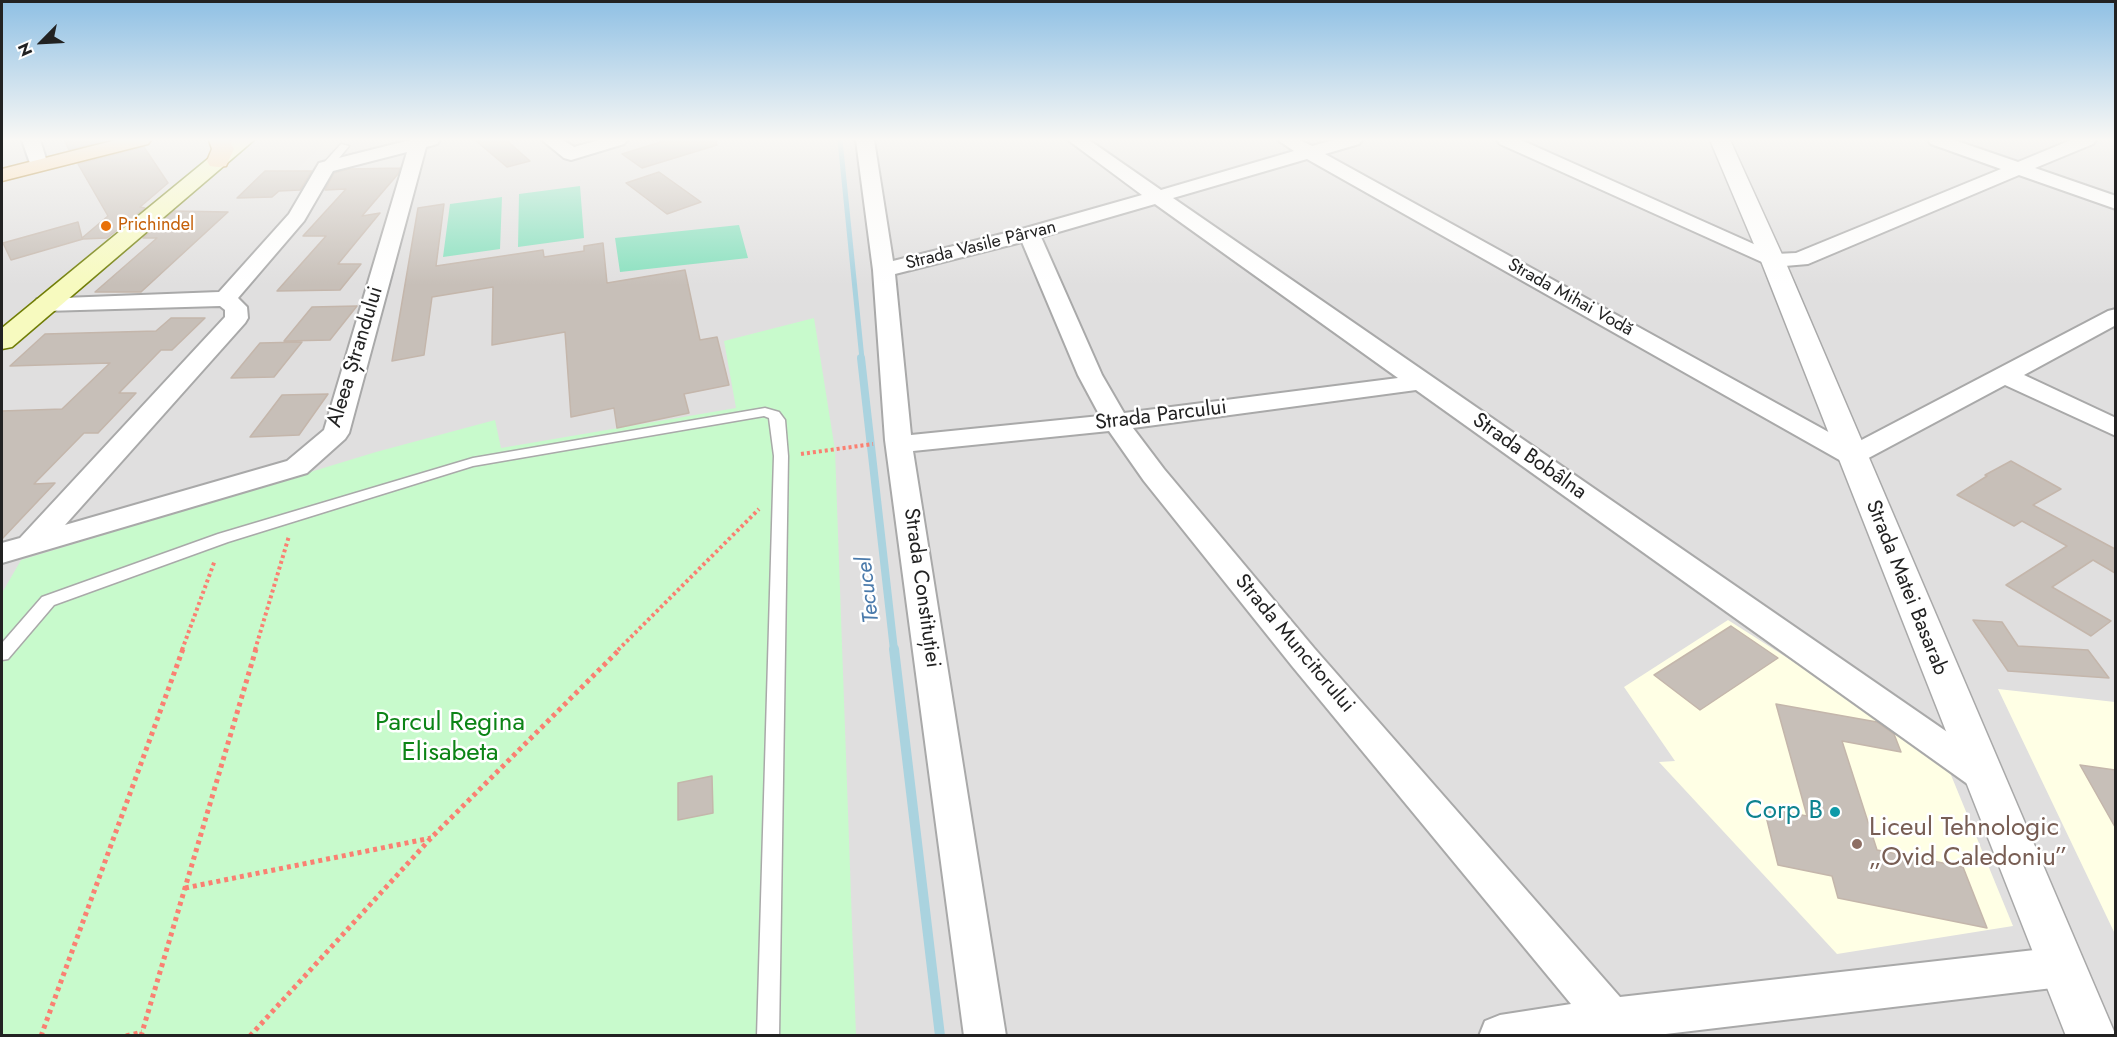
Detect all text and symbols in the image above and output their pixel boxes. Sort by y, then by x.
north arrow [12,12,72,72]
text: N [12,39,38,60]
place label: Prichindel [118,215,194,237]
street label: Strada Vasile Pârvan [904,217,1058,275]
marker: Prichindel [99,219,113,233]
street label: Strada Mihai Vodă [1504,255,1636,341]
street label: Aleea Ștrandului [323,284,389,430]
street label: Strada Parcului [1094,395,1228,437]
street label: Strada Bobâlna [1467,408,1591,506]
street label: Strada Matei Basarab [1859,497,1953,679]
street label: Strada Constituției [897,507,945,669]
water label: Tecucel [852,556,886,624]
street label: Strada Muncitorului [1229,570,1359,718]
park label: Parcul Regina Elisabeta [375,708,525,770]
place label: Corp B [1745,796,1823,828]
marker: Corp B [1828,805,1842,819]
place label: Liceul Tehnologic „Ovid Caledoniu” [1869,813,2067,874]
marker: Liceul Tehnologic „Ovid Caledoniu” [1850,837,1864,851]

